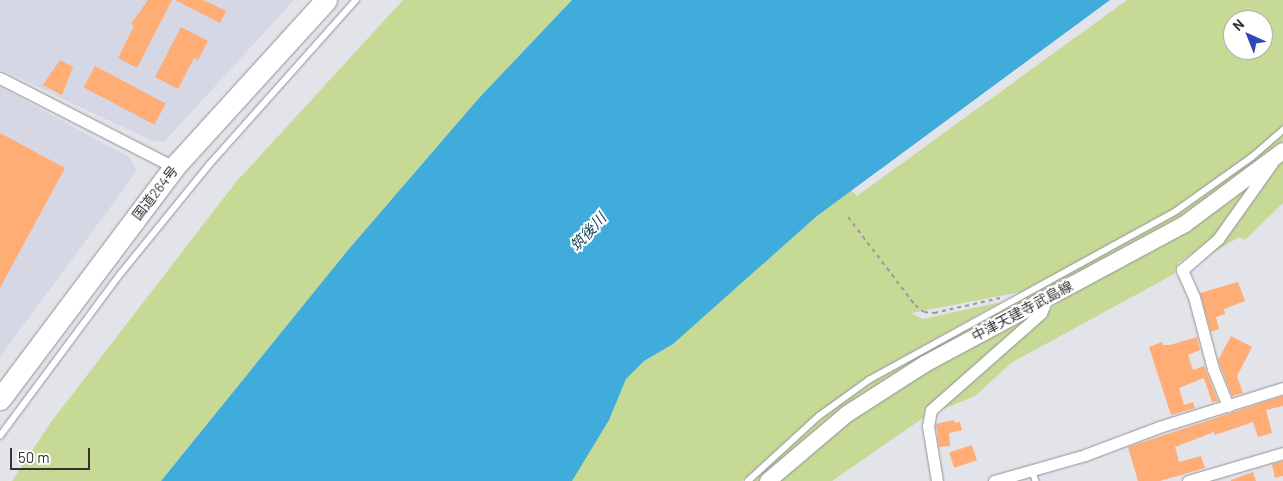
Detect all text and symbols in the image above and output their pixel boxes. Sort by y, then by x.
north arrow [1223,10,1273,60]
text: N [1229,15,1247,34]
street label: 国道264号 [129,162,181,224]
water label: 筑後川 [566,209,610,255]
street label: 中津天建寺武島線 [969,277,1075,345]
scale bar [12,438,92,470]
text: 50 m [18,448,50,466]

